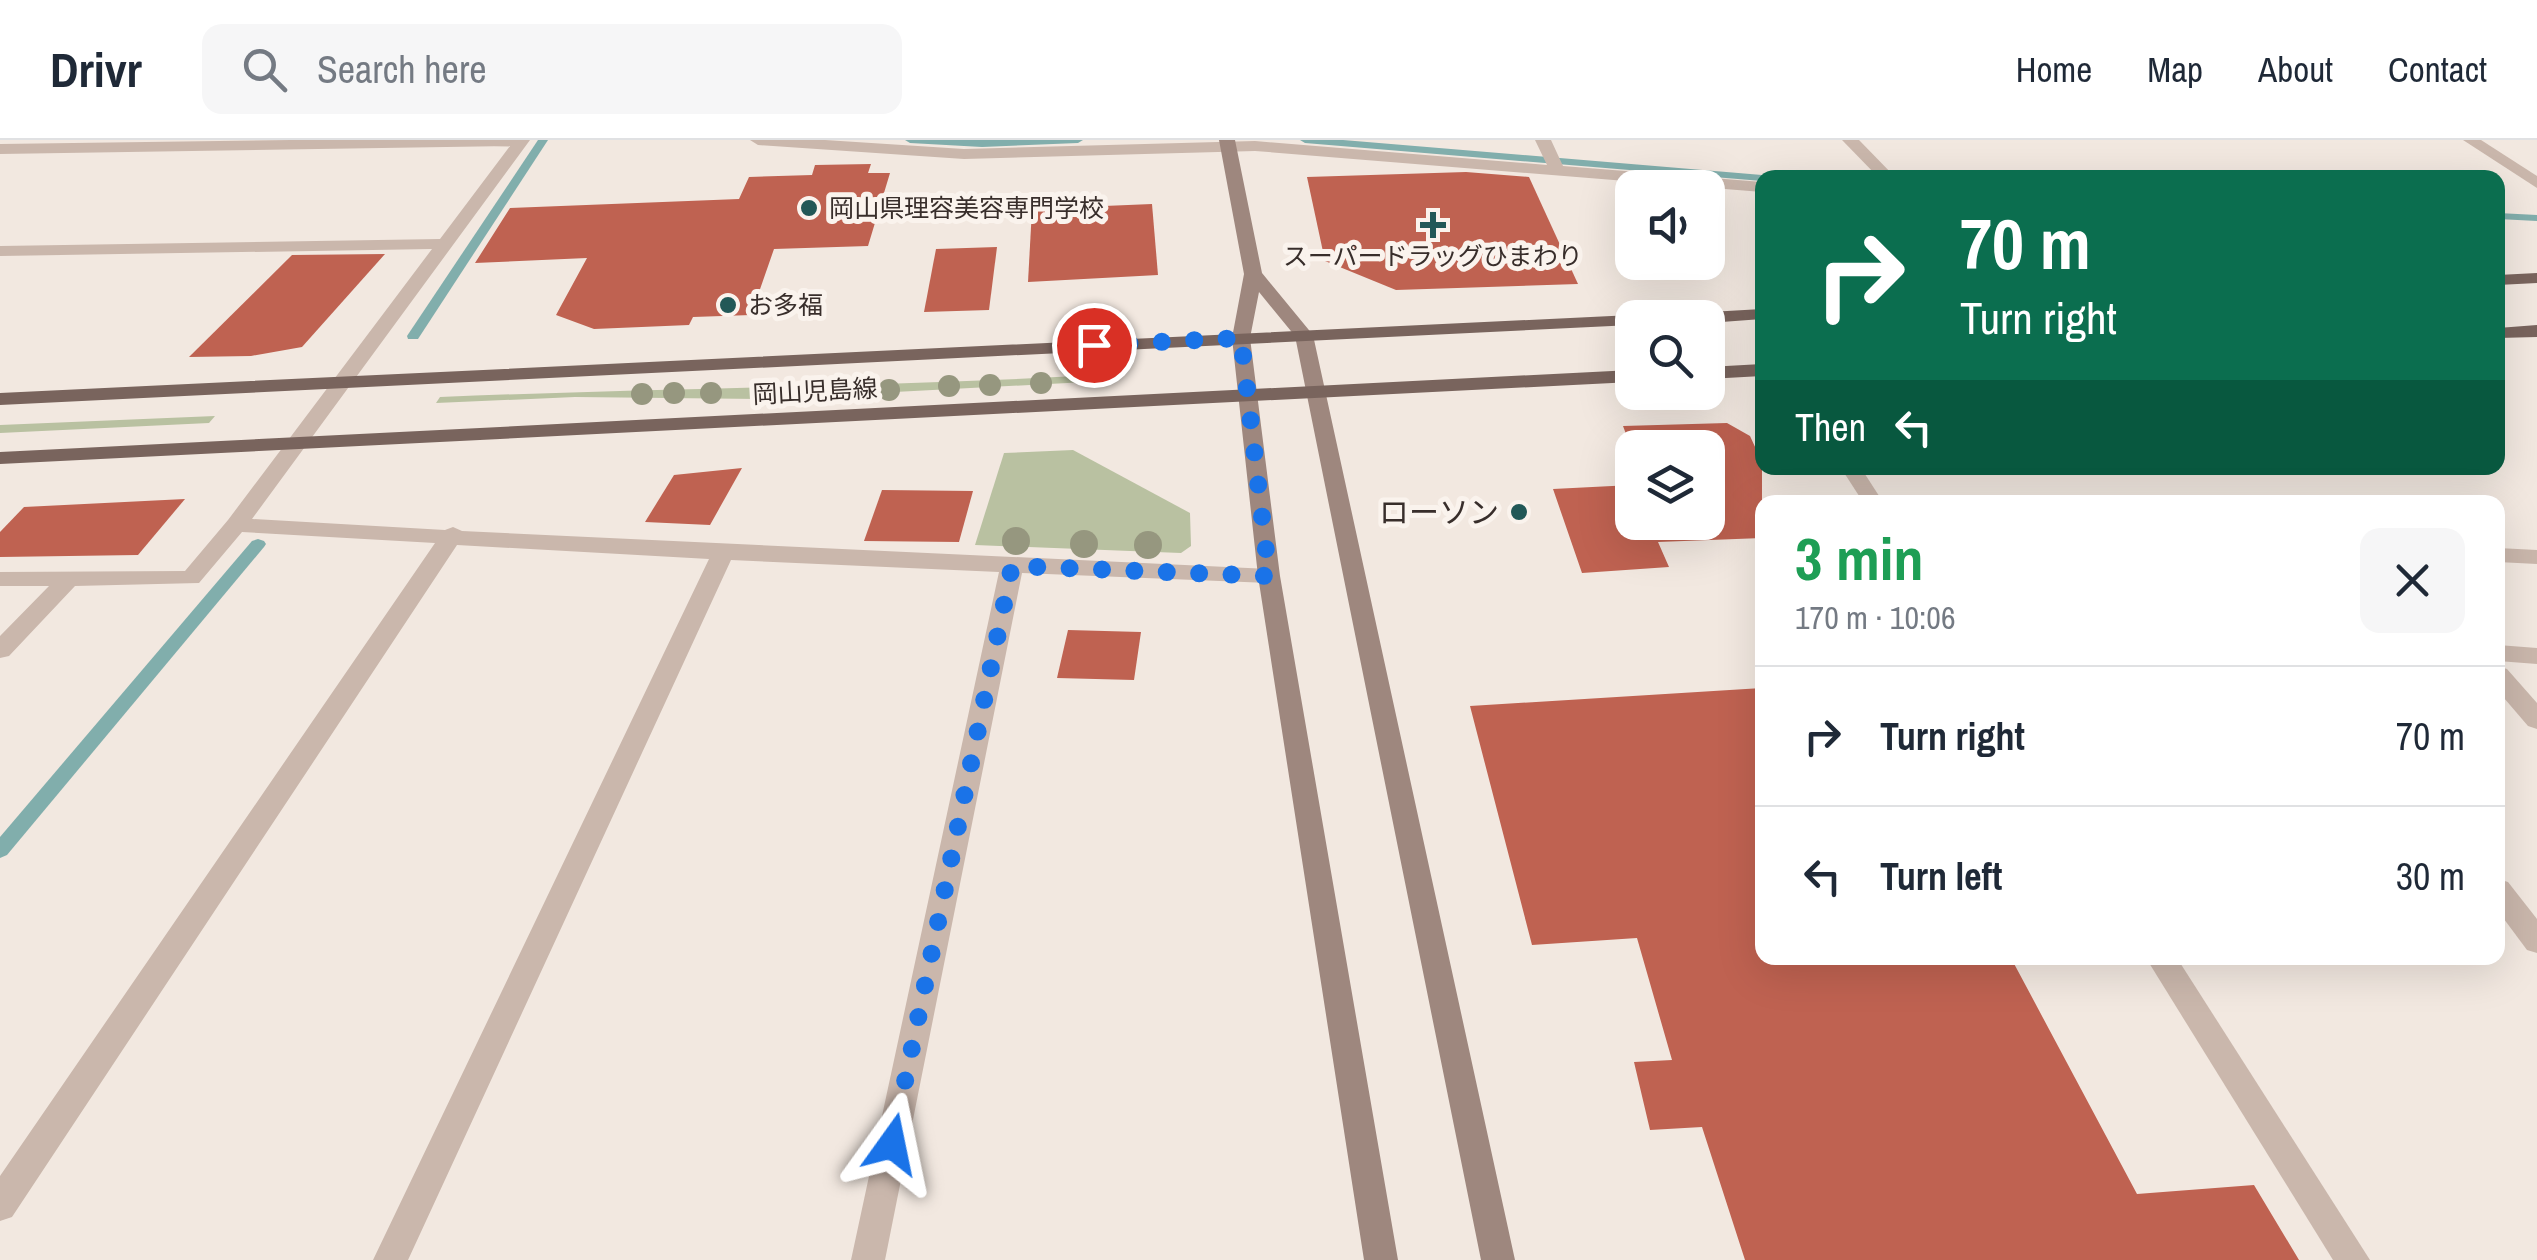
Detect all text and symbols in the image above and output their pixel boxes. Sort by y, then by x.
search box [202,24,902,114]
text: Drivr [50,37,142,102]
icon: search [237,42,292,97]
text: Search here [317,44,487,95]
text: Home [2016,46,2092,93]
text: Map [2147,46,2203,93]
text: About [2258,46,2333,93]
text: Contact [2388,46,2487,93]
map controls [1615,170,1725,540]
button: sound [1615,170,1725,280]
place label: 岡山県理容美容専門学校 [829,191,1104,225]
marker: 岡山県理容美容専門学校 [798,197,820,219]
text: 70 m [1960,197,2091,291]
icon: right [1795,210,1925,340]
marker: スーパードラッグひまわり [1422,214,1444,236]
place label: スーパードラッグひまわり [1283,239,1583,273]
text: Turn right [1960,287,2117,348]
place label: お多福 [748,288,823,322]
marker: お多福 [717,294,739,316]
button: search [1615,300,1725,410]
pin [1052,303,1137,388]
icon: arrive [1067,318,1122,373]
street label: 岡山児島線 [752,371,878,411]
icon: left [1886,400,1941,455]
text: Then [1795,402,1866,453]
button: layers [1615,430,1725,540]
place label: ローソン [1379,492,1499,532]
marker: ローソン [1508,501,1530,523]
text: 3 min [1795,518,1924,599]
button: close [2360,528,2465,633]
text: 170 m · 10:06 [1795,596,1955,639]
icon: right [1795,709,1850,764]
text: Turn right [1880,711,2025,762]
text: 70 m [2396,711,2465,762]
icon: left [1795,849,1850,904]
text: Turn left [1880,851,2002,902]
text: 30 m [2396,851,2465,902]
position arrow [840,1092,944,1196]

